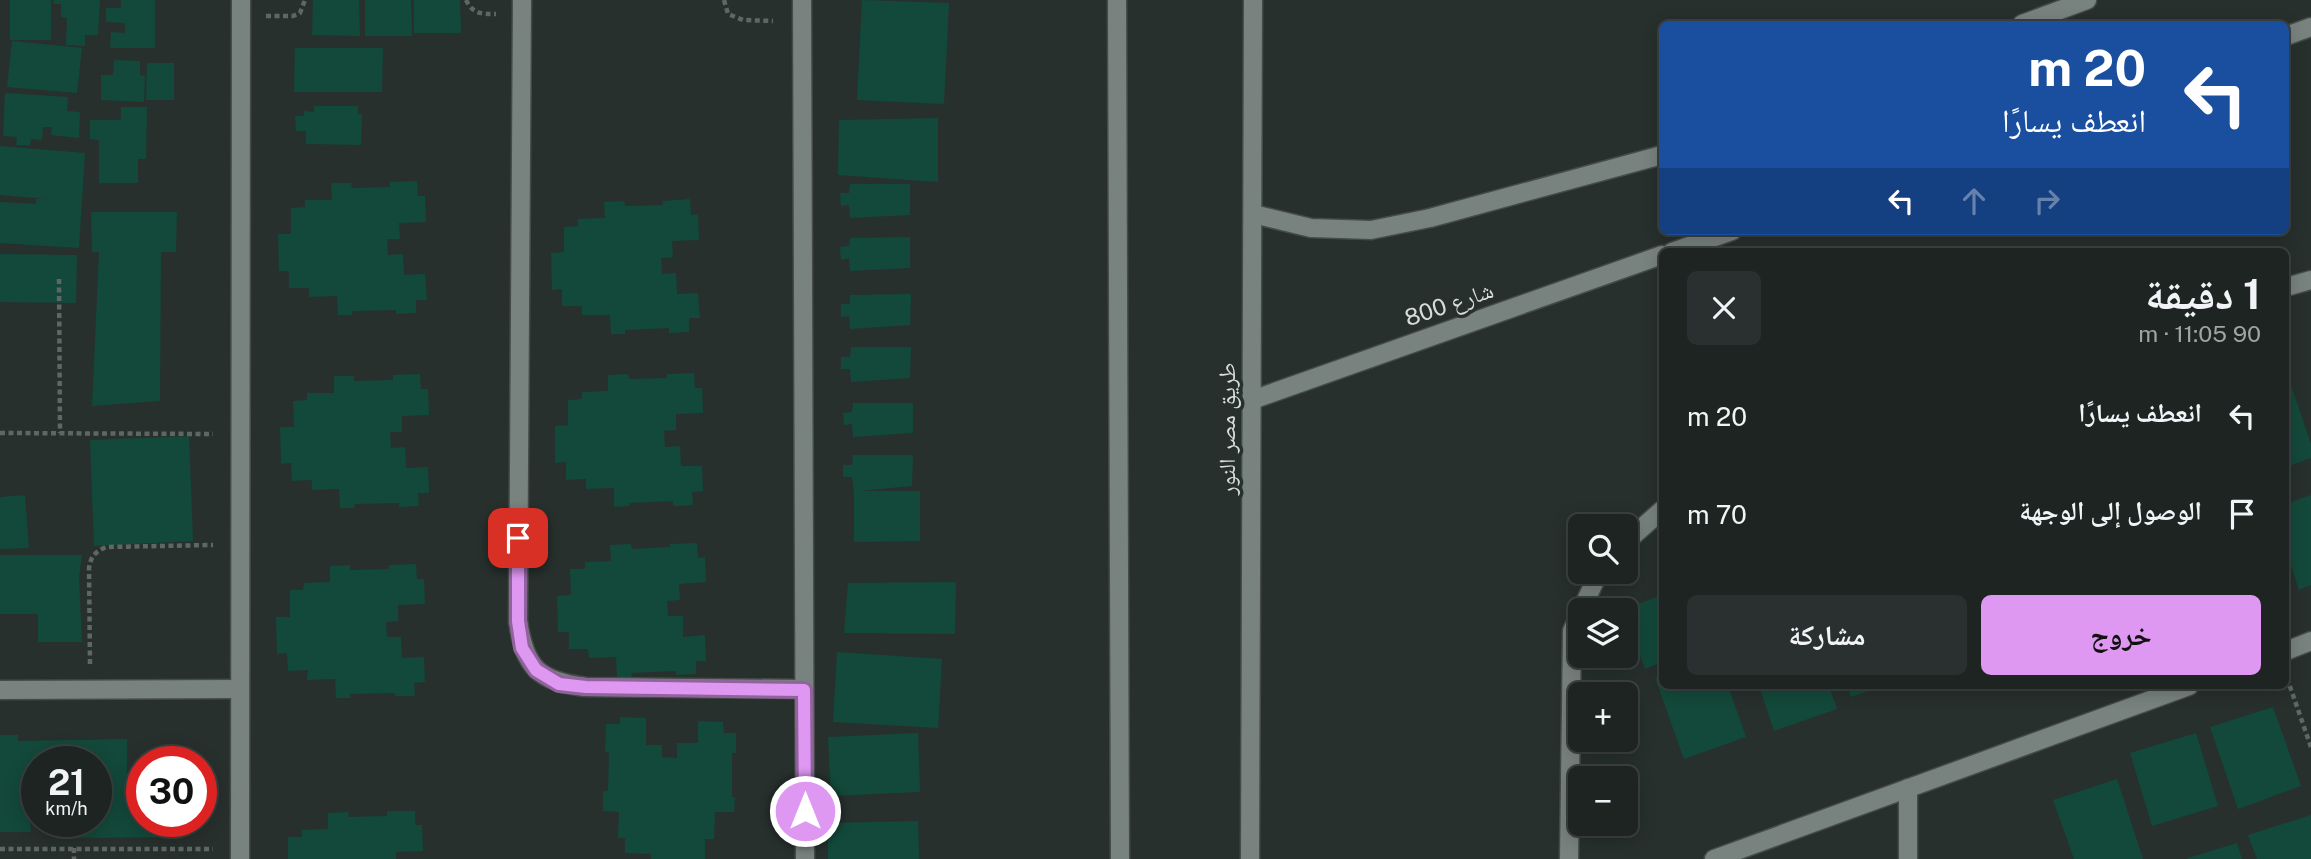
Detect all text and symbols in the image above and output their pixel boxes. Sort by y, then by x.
text: 20 m [2028,39,2146,97]
icon: left [2170,49,2261,140]
text: انعطف يسارًا [2002,102,2146,139]
icon: left [1882,182,1920,220]
icon: ahead [1955,182,1993,220]
icon: right [2028,182,2066,220]
text: 1 دقيقة [2145,269,2261,318]
button: close [1687,271,1761,345]
street label: شارع 800 [1401,276,1497,333]
text: 90 m · 11:05 [2138,320,2261,347]
street label: طريق مصر النور [1213,363,1241,496]
text: انعطف يسارًا [2078,397,2202,428]
icon: left [2223,397,2261,435]
text: 20 m [1687,401,1747,432]
text: الوصول إلى الوجهة [2019,495,2202,526]
icon: arrive [2223,495,2261,533]
text: 70 m [1687,499,1747,530]
pin [488,508,548,568]
map controls [1568,514,1638,836]
button: search [1568,514,1638,584]
icon: arrive [499,519,537,557]
button: مشاركة [1687,595,1967,675]
button: خروج [1981,595,2261,675]
button: layers [1568,598,1638,668]
button: + [1568,682,1638,752]
speed limit sign: 30 [126,746,217,837]
text: 21 [48,762,85,803]
button: − [1568,766,1638,836]
position arrow [768,774,842,848]
text: km/h [45,798,88,819]

